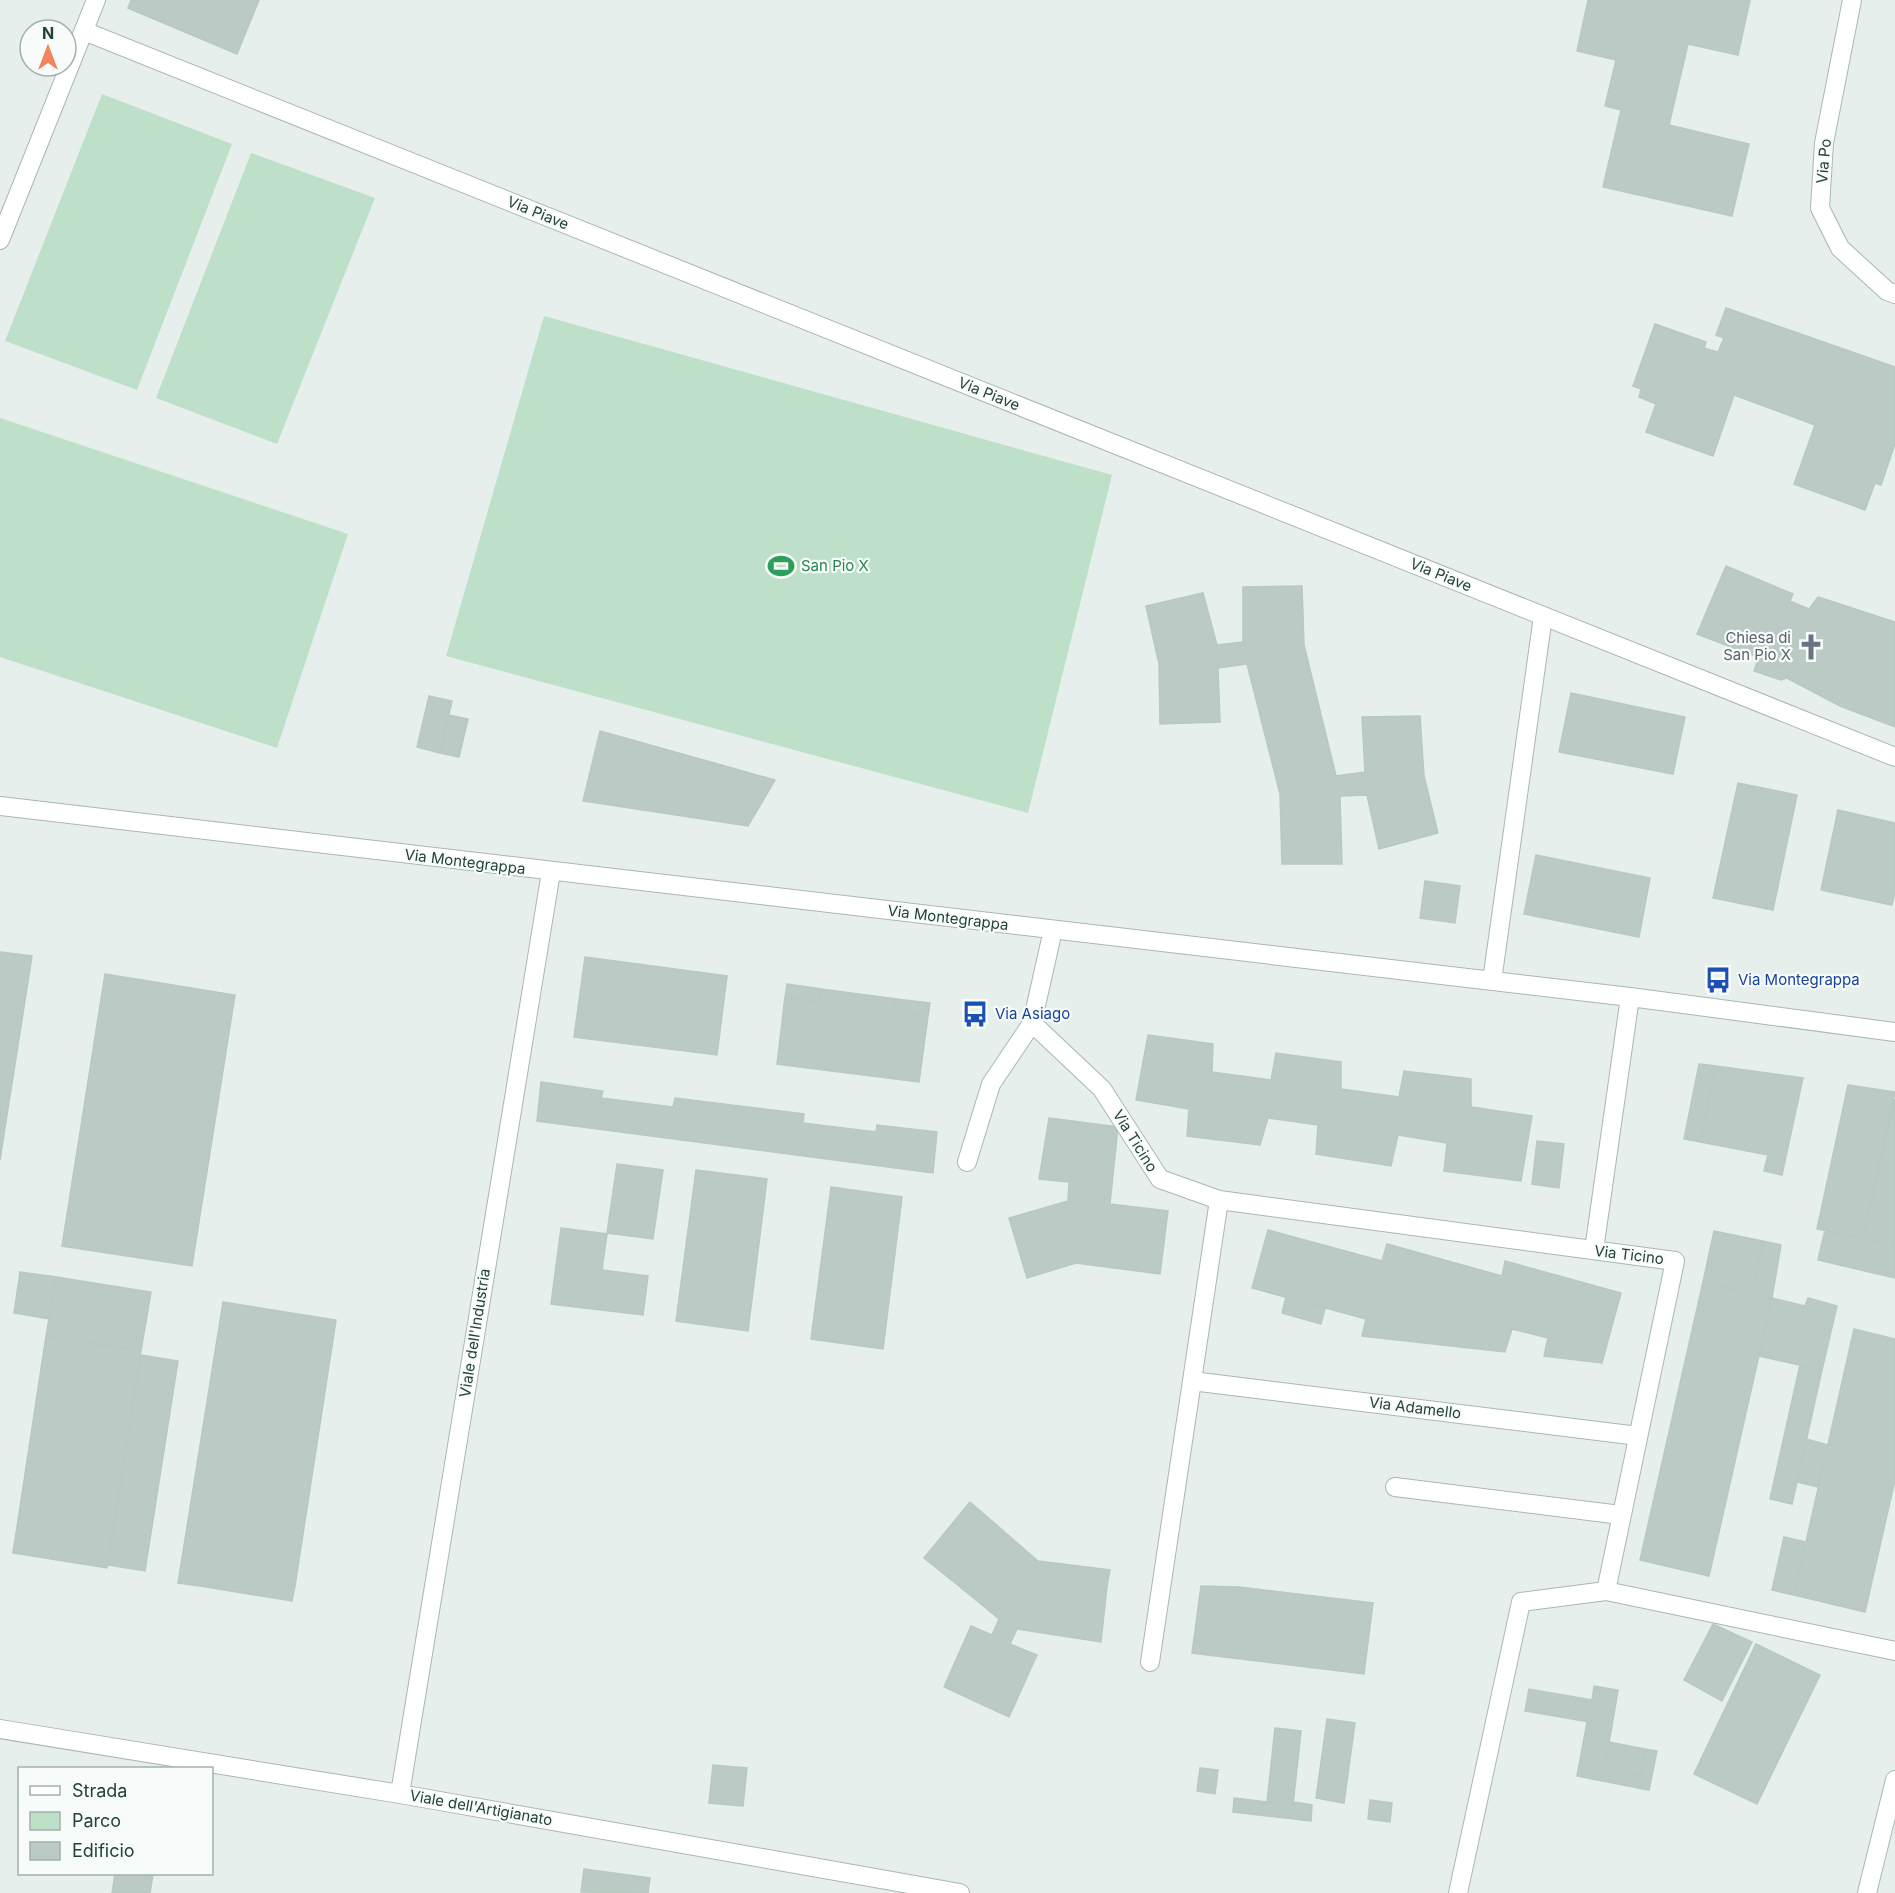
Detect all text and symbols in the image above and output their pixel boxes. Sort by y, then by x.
north arrow [18,18,78,78]
text: N [42,23,54,43]
street label: Via Po [1812,138,1835,184]
street label: Via Piave [505,192,572,234]
street label: Via Piave [956,373,1023,415]
sports icon: San Pio X [766,551,796,581]
street label: Via Piave [1408,554,1475,596]
place label: San Pio X [801,556,869,575]
place label: Chiesa di San Pio X [1723,628,1791,664]
church icon: Chiesa di San Pio X [1796,632,1826,662]
street label: Via Montegrappa [403,845,527,878]
street label: Via Montegrappa [886,901,1010,934]
bus stop icon: Via Montegrappa [1703,965,1733,995]
place label: Via Montegrappa [1738,970,1860,989]
bus stop icon: Via Asiago [960,999,990,1029]
place label: Via Asiago [995,1004,1070,1023]
street label: Via Ticino [1109,1106,1162,1175]
street label: Via Ticino [1593,1241,1665,1268]
street label: Viale dell'Industria [455,1267,494,1399]
street label: Via Adamello [1368,1392,1462,1423]
legend [18,1767,213,1875]
text: Strada [72,1780,127,1801]
street label: Viale dell'Artigianato [408,1786,554,1829]
text: Parco [72,1810,121,1831]
text: Edificio [72,1840,135,1861]

